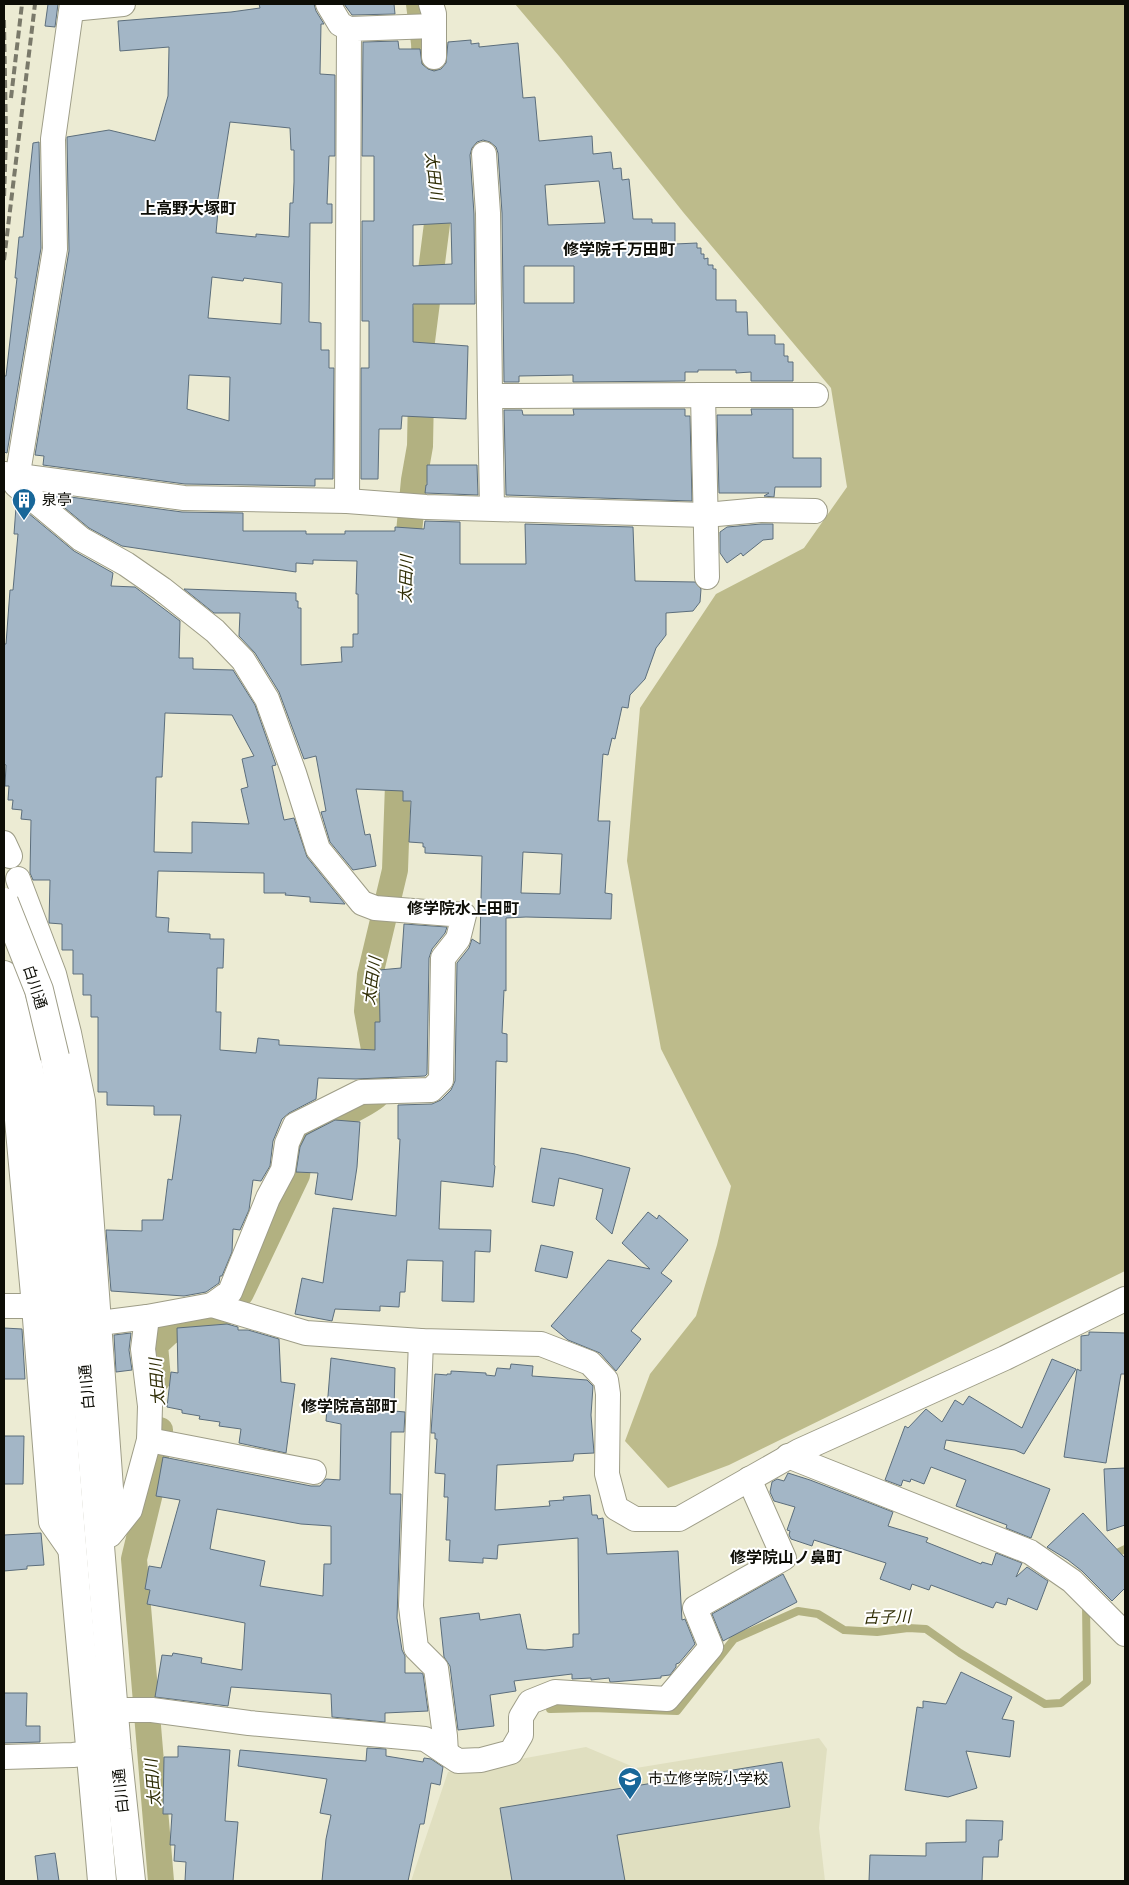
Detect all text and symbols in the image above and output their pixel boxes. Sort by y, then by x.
water label: 太田川 [420,151,449,203]
district label: 上高野大塚町 [140,197,236,220]
district label: 修学院千万田町 [563,238,675,261]
building icon: 泉亭 [11,487,37,521]
place label: 泉亭 [42,489,72,511]
water label: 太田川 [394,553,418,603]
district label: 修学院水上田町 [407,897,519,920]
water label: 太田川 [357,954,387,1006]
street label: 白川通 [18,962,52,1012]
water label: 太田川 [144,1355,170,1407]
street label: 白川通 [74,1364,100,1410]
district label: 修学院高部町 [301,1395,397,1418]
district label: 修学院山ノ鼻町 [730,1546,842,1569]
water label: 古子川 [863,1605,913,1629]
water label: 太田川 [139,1756,167,1808]
school or university icon: 市立修学院小学校 [617,1766,643,1800]
street label: 白川通 [108,1767,134,1815]
place label: 市立修学院小学校 [648,1768,768,1790]

